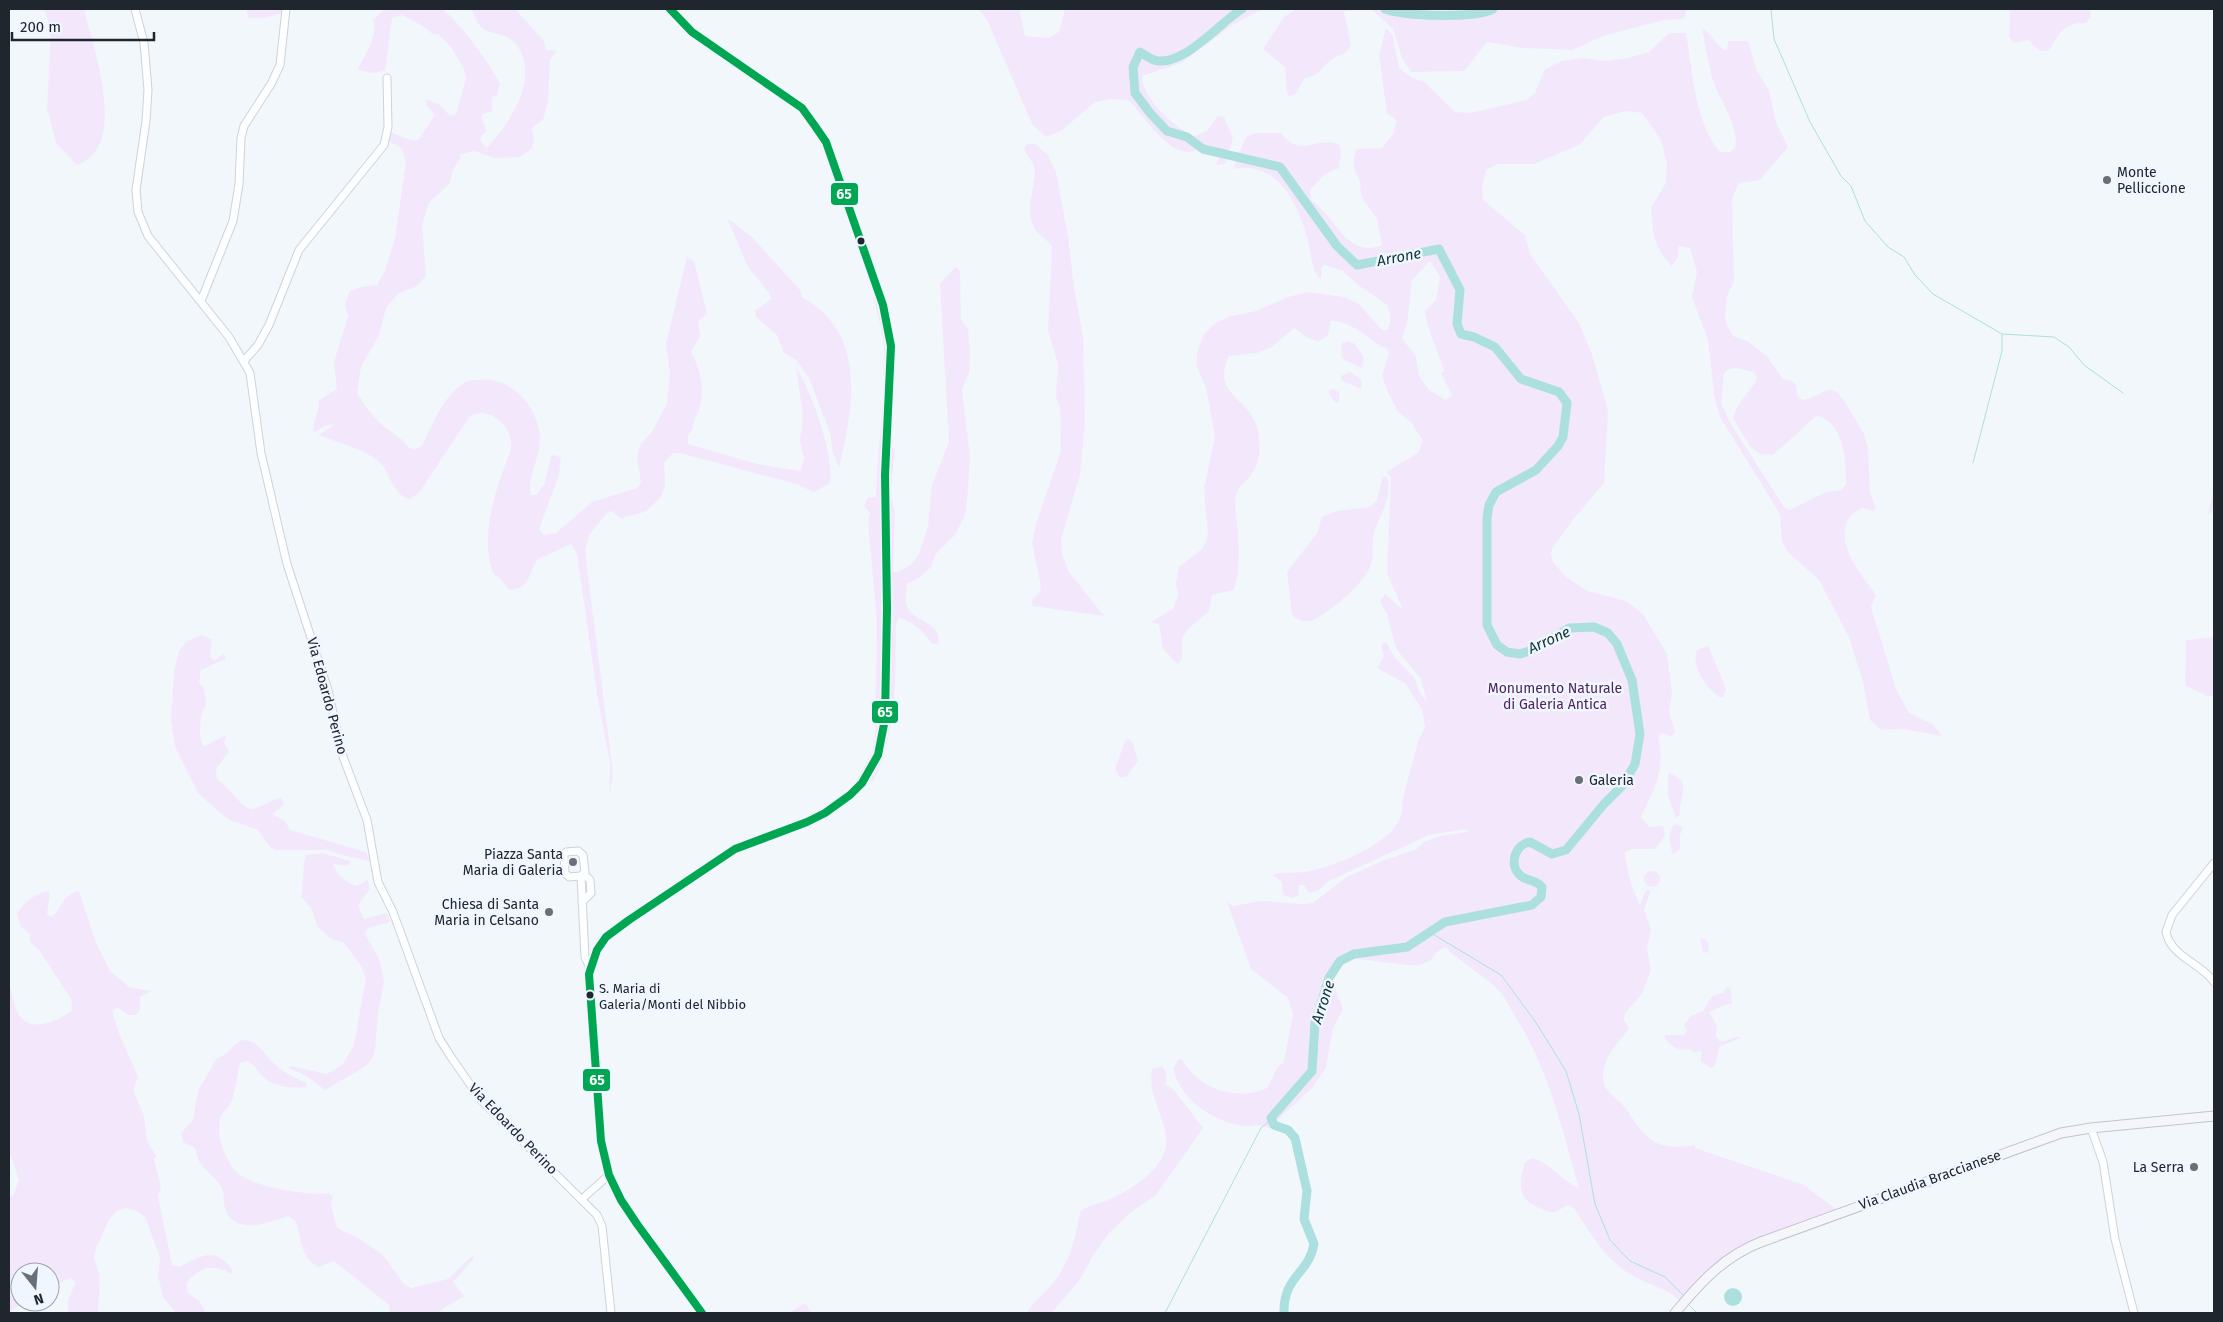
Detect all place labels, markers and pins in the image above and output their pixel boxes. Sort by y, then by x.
place label: Monte Pelliccione [2117,164,2186,197]
marker: Monte Pelliccione [2101,174,2113,186]
unlabelled marker [856,236,866,246]
place label: Galeria [1589,772,1634,789]
marker: Galeria [1573,774,1585,786]
place label: Piazza Santa Maria di Galeria [463,846,563,879]
marker: Piazza Santa Maria di Galeria [567,856,579,868]
place label: Chiesa di Santa Maria in Celsano [434,896,539,929]
marker: Chiesa di Santa Maria in Celsano [543,906,555,918]
place label: S. Maria di Galeria/Monti del Nibbio [599,981,746,1012]
marker: S. Maria di Galeria/Monti del Nibbio [585,990,595,1000]
place label: La Serra [2133,1159,2184,1176]
marker: La Serra [2188,1161,2200,1173]

